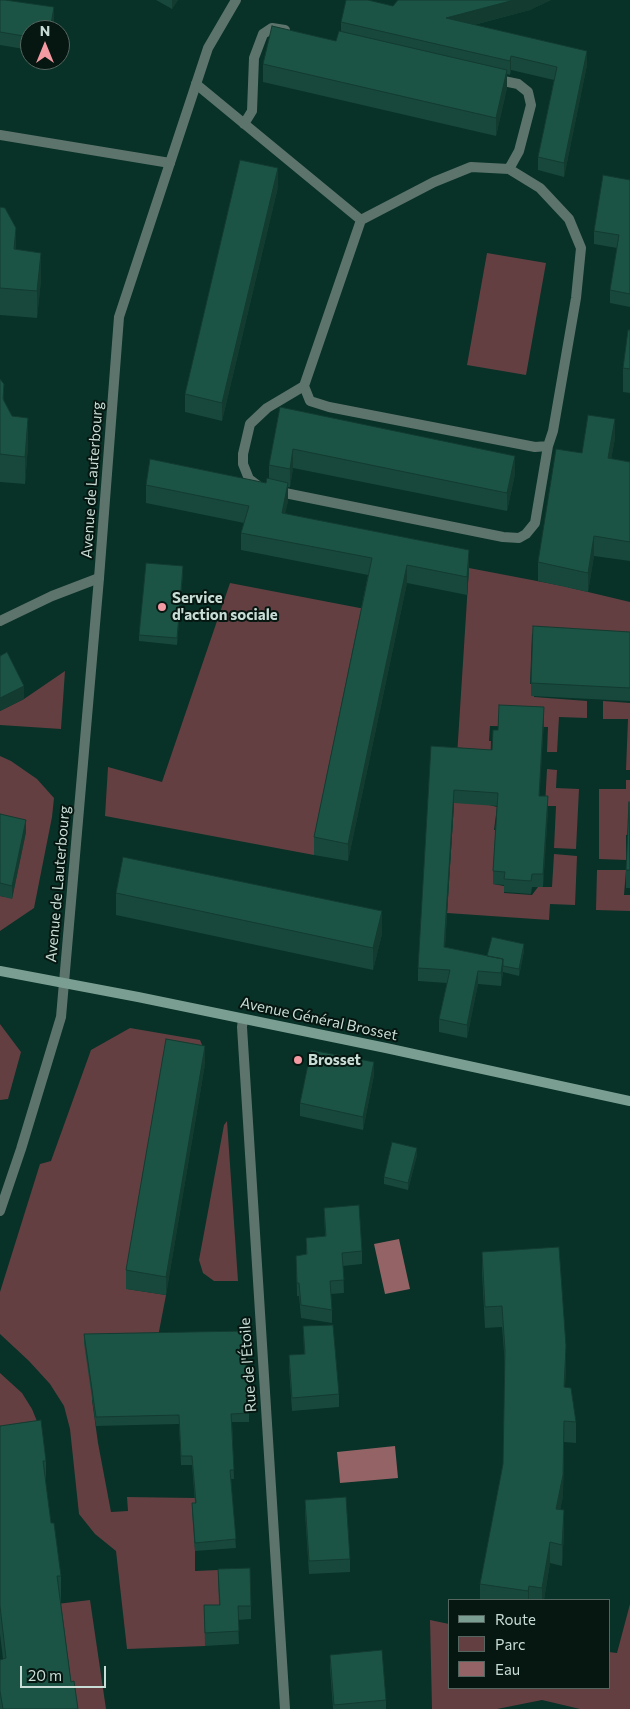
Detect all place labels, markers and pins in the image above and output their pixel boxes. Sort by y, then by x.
place label: Service d'action sociale [172,589,278,624]
marker: Service d'action sociale [156,601,168,613]
place label: Brosset [308,1051,361,1069]
marker: Brosset [292,1054,304,1066]

